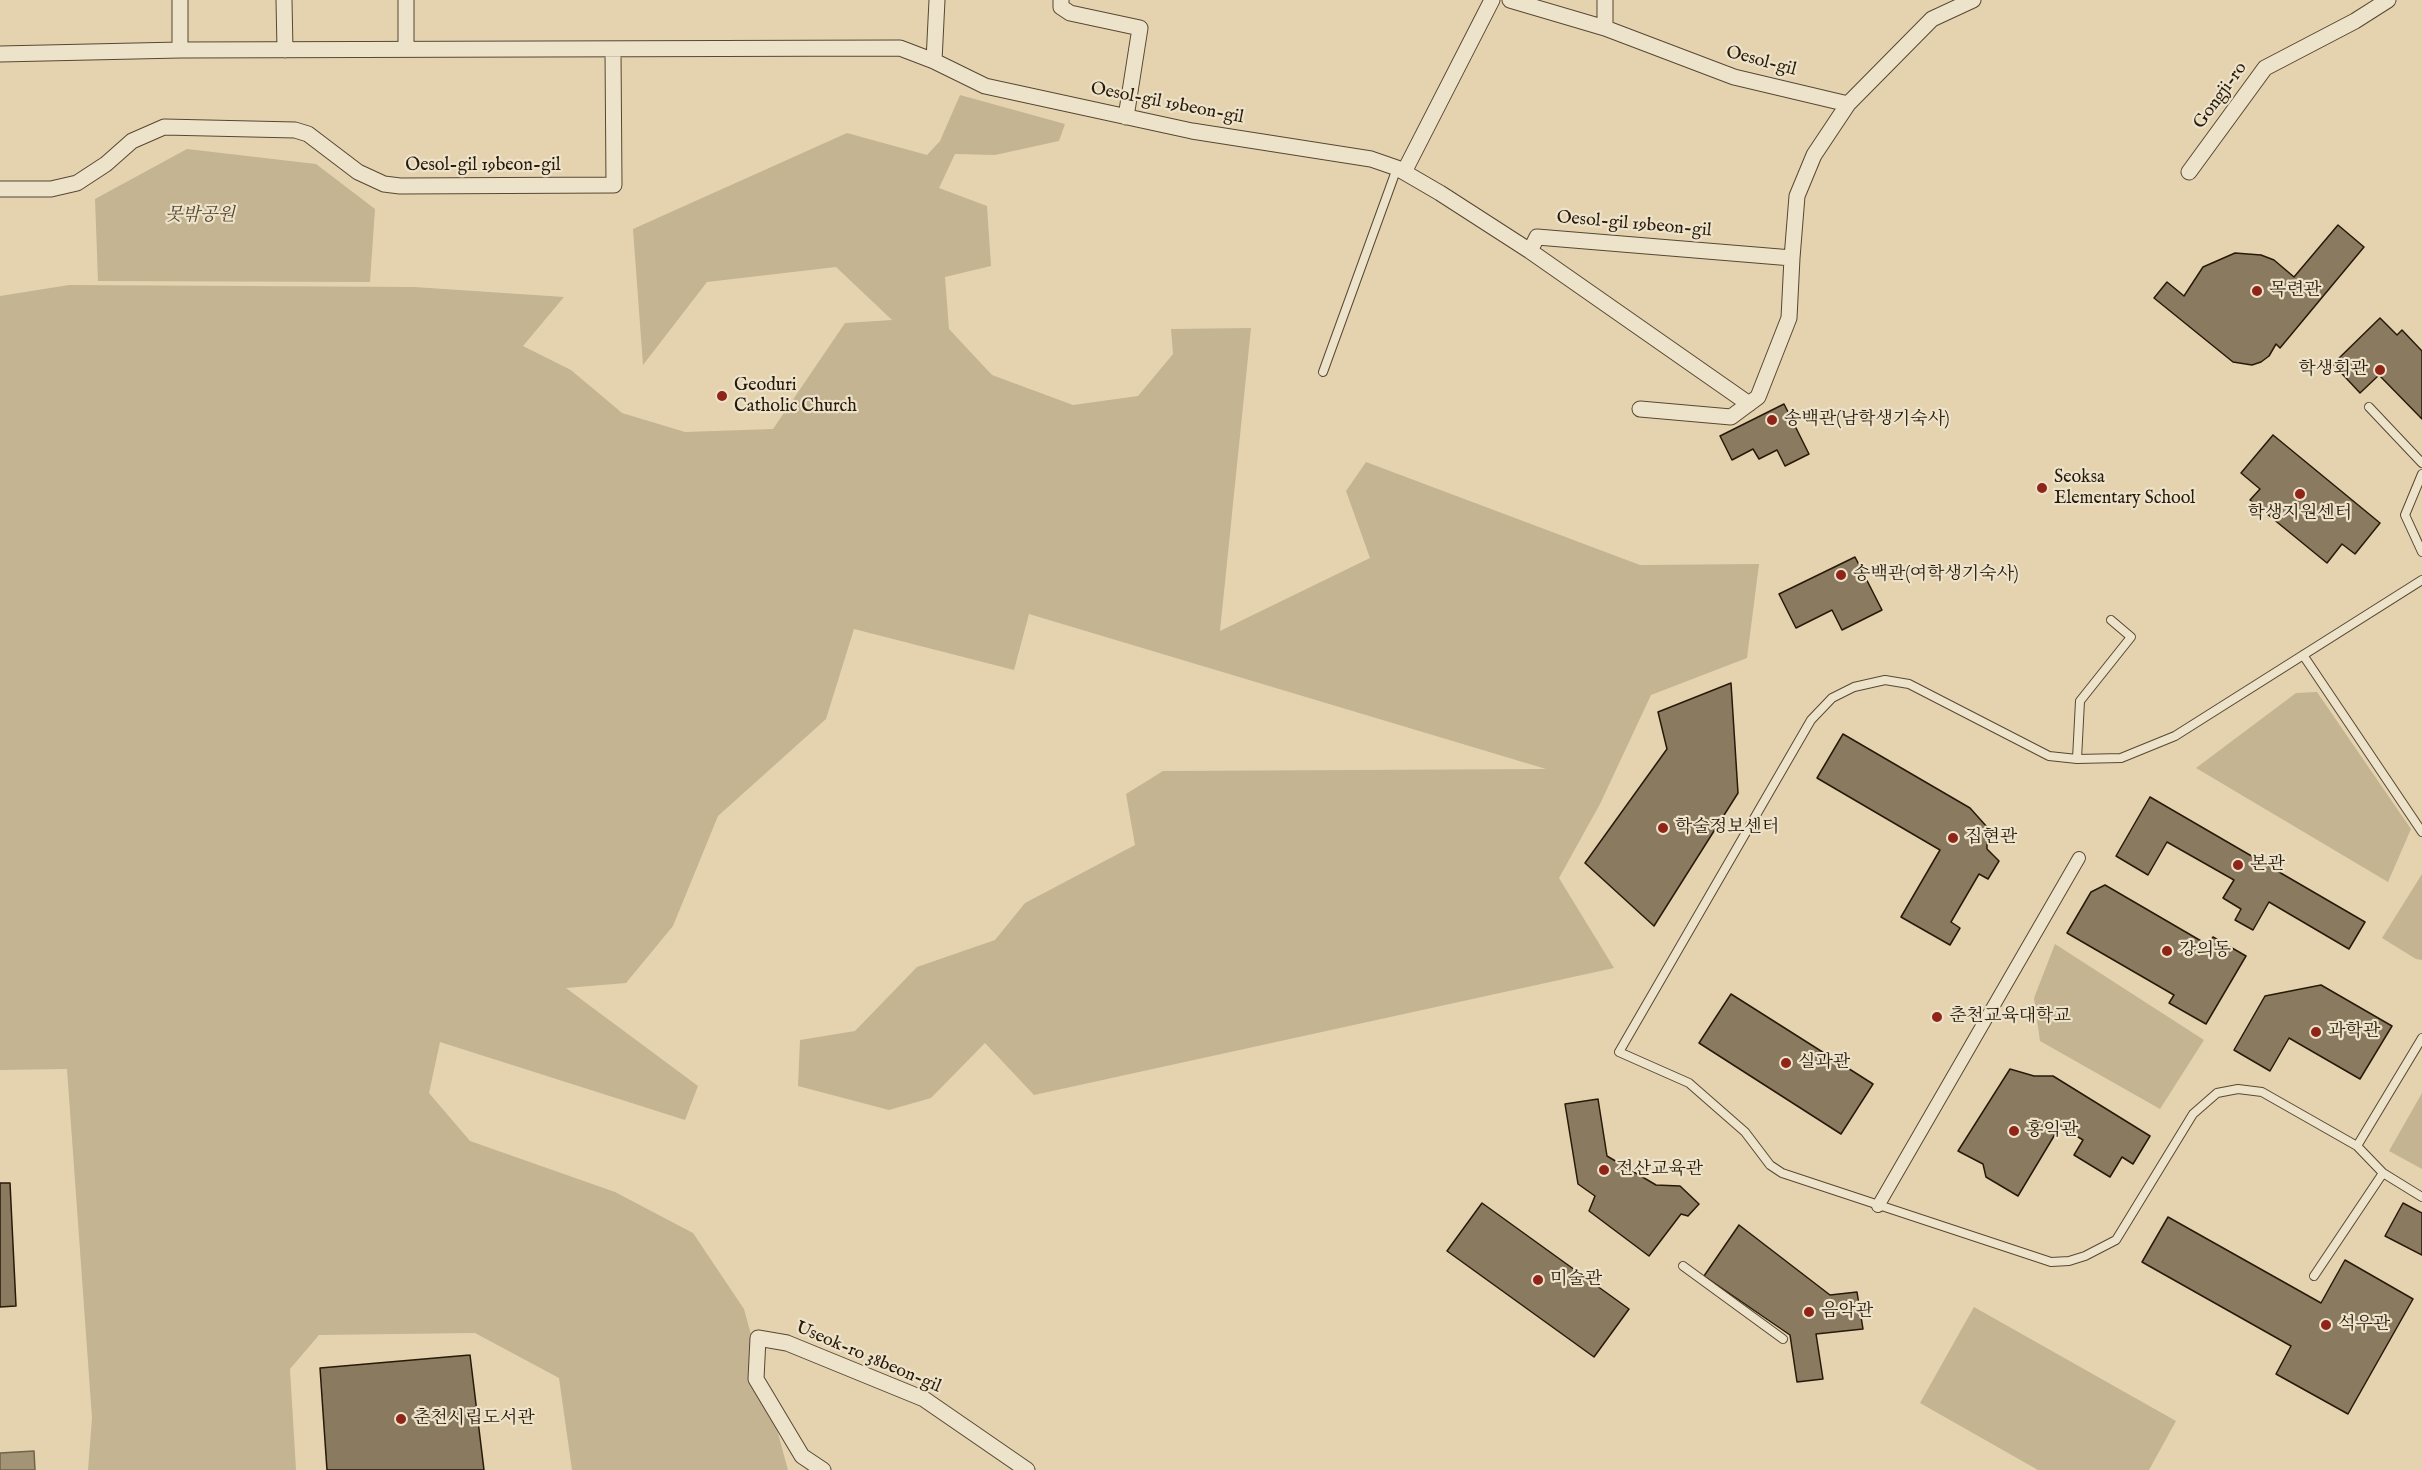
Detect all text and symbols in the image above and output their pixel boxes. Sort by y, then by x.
street label: Oesol-gil [1723,42,1799,82]
street label: Gongji-ro [2190,58,2252,134]
street label: Oesol-gil 19beon-gil [1089,79,1245,129]
street label: Oesol-gil 19beon-gil [405,155,561,177]
park label: 못밖공원 [165,205,235,227]
street label: Oesol-gil 19beon-gil [1556,207,1712,243]
place label: 목련관 [2269,280,2321,302]
marker: 목련관 [2250,284,2264,298]
place label: 학생회관 [2298,359,2368,381]
marker: 학생회관 [2373,363,2387,377]
place label: Geoduri Catholic Church [734,375,857,418]
marker: Geoduri Catholic Church [715,389,729,403]
place label: 송백관(남학생기숙사) [1784,409,1950,431]
marker: 송백관(남학생기숙사) [1765,413,1779,427]
place label: Seoksa Elementary School [2054,467,2195,510]
marker: Seoksa Elementary School [2035,481,2049,495]
marker: 학생지원센터 [2293,487,2307,501]
place label: 학생지원센터 [2248,503,2352,525]
place label: 송백관(여학생기숙사) [1853,564,2019,586]
marker: 송백관(여학생기숙사) [1834,568,1848,582]
place label: 학술정보센터 [1675,817,1779,839]
marker: 학술정보센터 [1656,821,1670,835]
place label: 집현관 [1965,827,2017,849]
marker: 집현관 [1946,831,1960,845]
place label: 본관 [2250,854,2285,876]
marker: 본관 [2231,858,2245,872]
place label: 강의동 [2179,940,2231,962]
marker: 강의동 [2160,944,2174,958]
place label: 춘천교육대학교 [1949,1006,2071,1028]
marker: 춘천교육대학교 [1930,1010,1944,1024]
place label: 과학관 [2328,1021,2380,1043]
marker: 과학관 [2309,1025,2323,1039]
place label: 실과관 [1798,1052,1850,1074]
marker: 실과관 [1779,1056,1793,1070]
place label: 홍익관 [2026,1120,2078,1142]
marker: 홍익관 [2007,1124,2021,1138]
place label: 전산교육관 [1616,1159,1703,1181]
marker: 전산교육관 [1597,1163,1611,1177]
place label: 미술관 [1550,1269,1602,1291]
marker: 미술관 [1531,1273,1545,1287]
place label: 음악관 [1821,1301,1873,1323]
marker: 음악관 [1802,1305,1816,1319]
place label: 석우관 [2338,1314,2390,1336]
street label: Useok-ro 38beon-gil [792,1318,944,1398]
marker: 석우관 [2319,1318,2333,1332]
place label: 춘천시립도서관 [413,1408,535,1430]
marker: 춘천시립도서관 [394,1412,408,1426]

